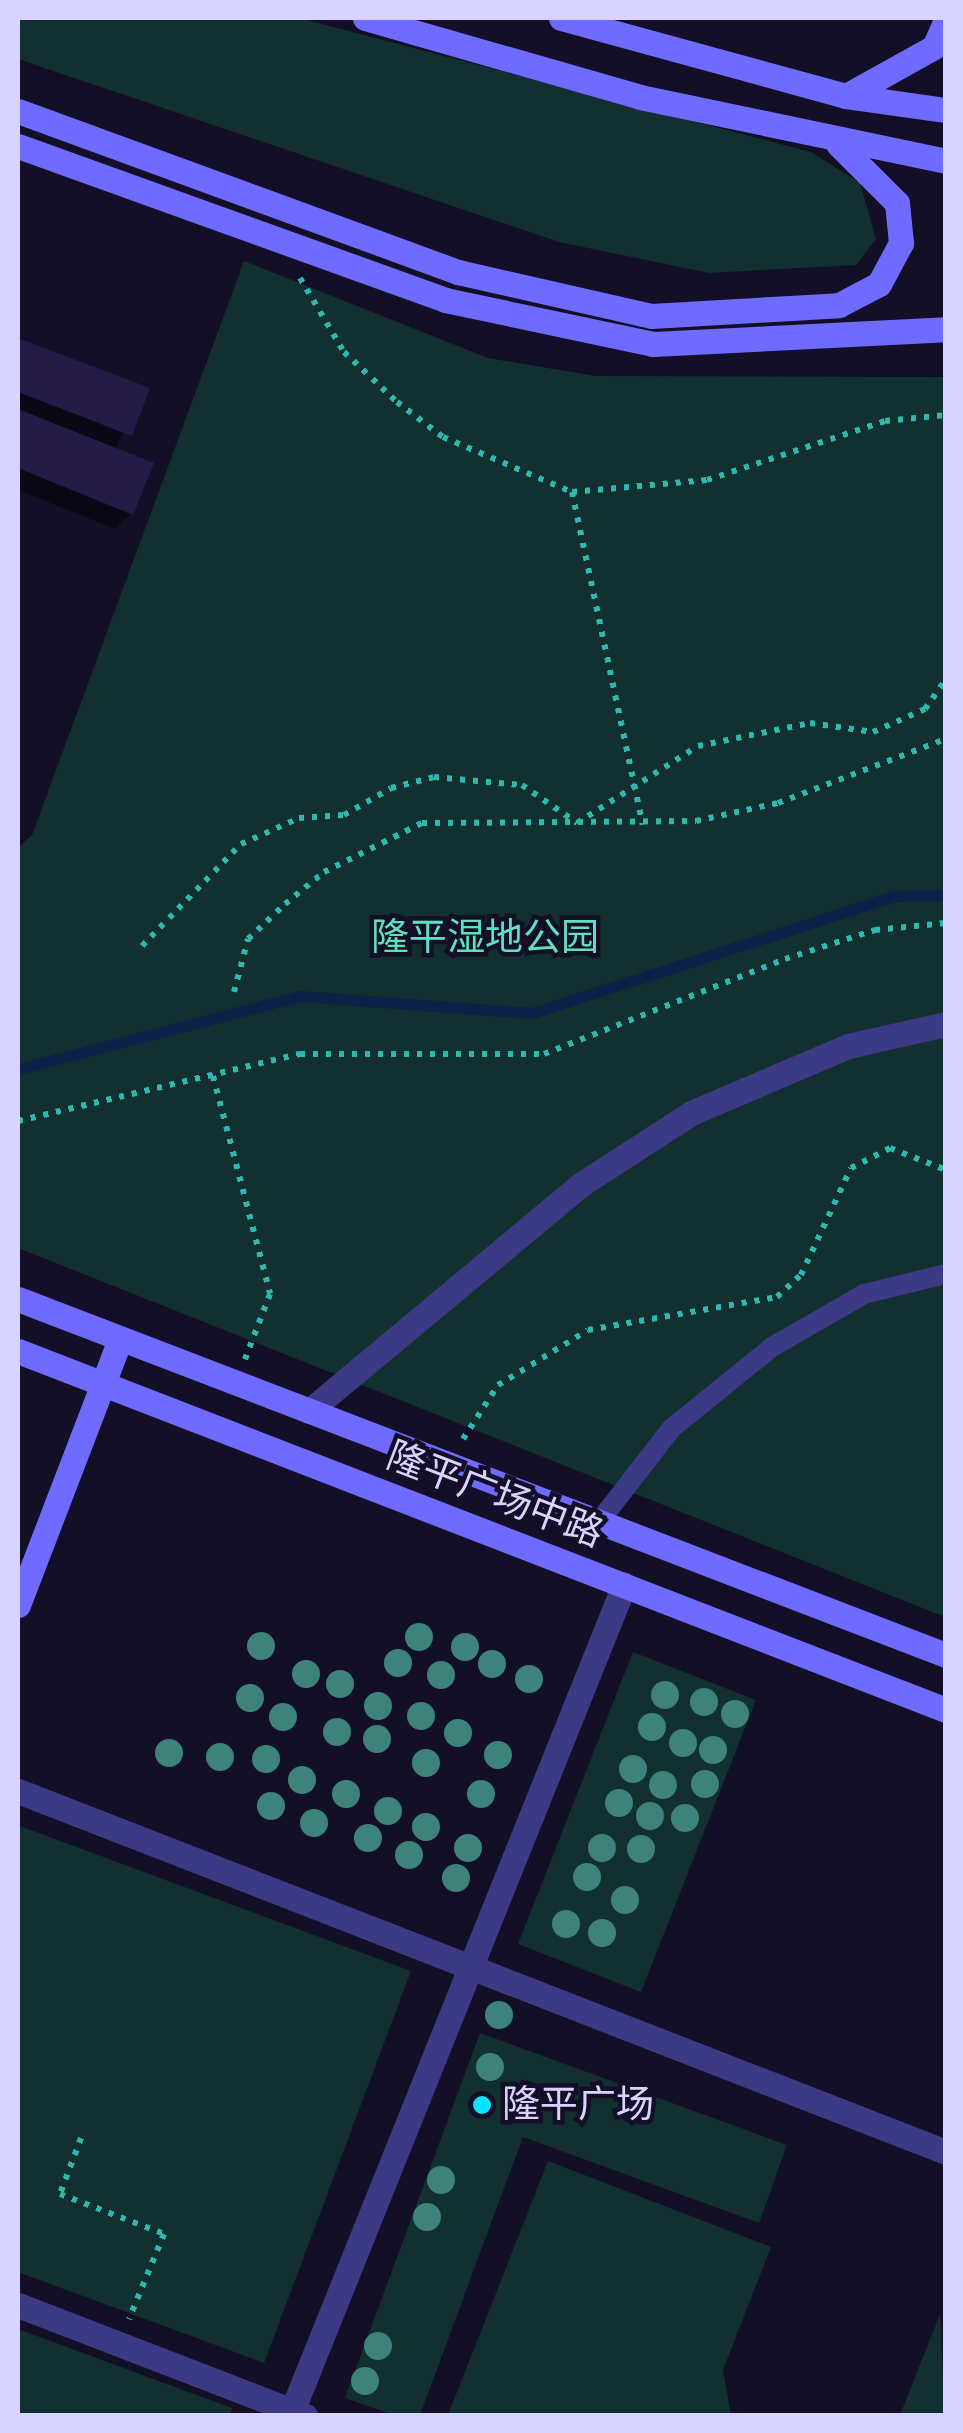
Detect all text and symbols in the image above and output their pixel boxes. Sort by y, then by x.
park label: 隆平湿地公园 [371,915,599,961]
street label: 隆平广场中路 [380,1433,610,1557]
place label: 隆平广场 [502,2082,654,2128]
marker: 隆平广场 [471,2094,493,2116]

